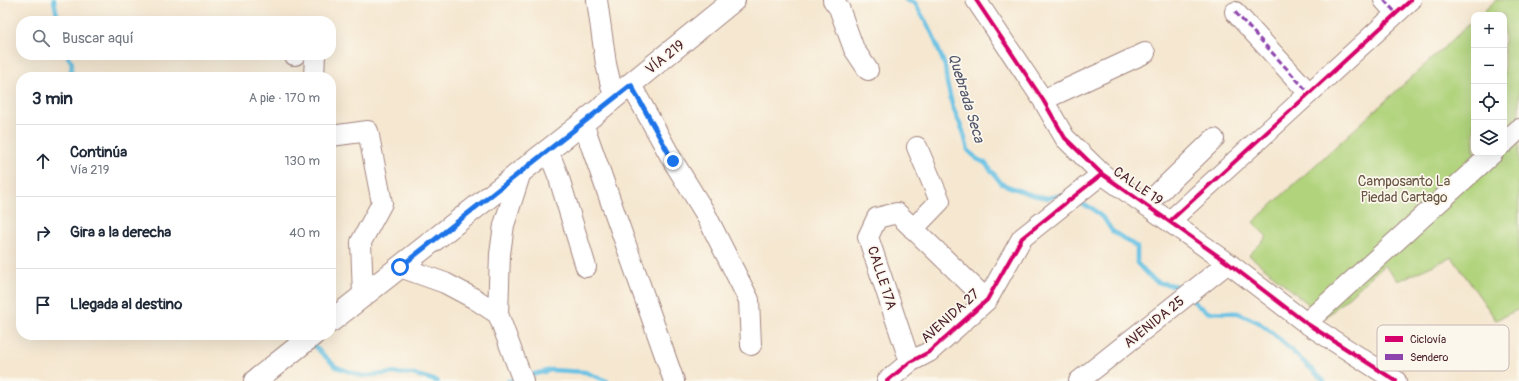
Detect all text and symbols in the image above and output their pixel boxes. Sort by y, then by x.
map controls [1471,12,1507,156]
button: + [1471,12,1507,48]
search box [16,16,336,60]
icon: search [30,27,52,49]
text: Buscar aquí [62,29,134,48]
street label: VÍA 219 [642,35,688,78]
button: − [1471,48,1507,84]
water label: Quebrada Seca [943,51,989,146]
button: locate [1471,84,1507,120]
text: 3 min [32,88,73,109]
text: A pie · 170 m [249,90,320,106]
button: layers [1471,120,1507,156]
text: Continúa [70,143,127,162]
icon: ahead [32,150,54,172]
route end [664,152,682,170]
text: 130 m [284,153,320,169]
text: Vía 219 [70,162,109,178]
street label: CALLE 19 [1110,163,1166,209]
park label: Camposanto La Piedad Cartago [1358,173,1450,206]
icon: right [32,222,54,244]
text: Gira a la derecha [70,223,171,242]
text: 40 m [289,225,320,241]
street label: CALLE 17A [864,244,900,312]
route start [391,258,409,276]
street label: AVENIDA 27 [917,285,983,347]
street label: AVENIDA 25 [1120,292,1188,352]
icon: arrive [32,294,54,316]
text: Llegada al destino [70,295,182,314]
legend [1377,325,1509,371]
text: Ciclovía [1410,333,1446,346]
text: Sendero [1410,351,1448,364]

